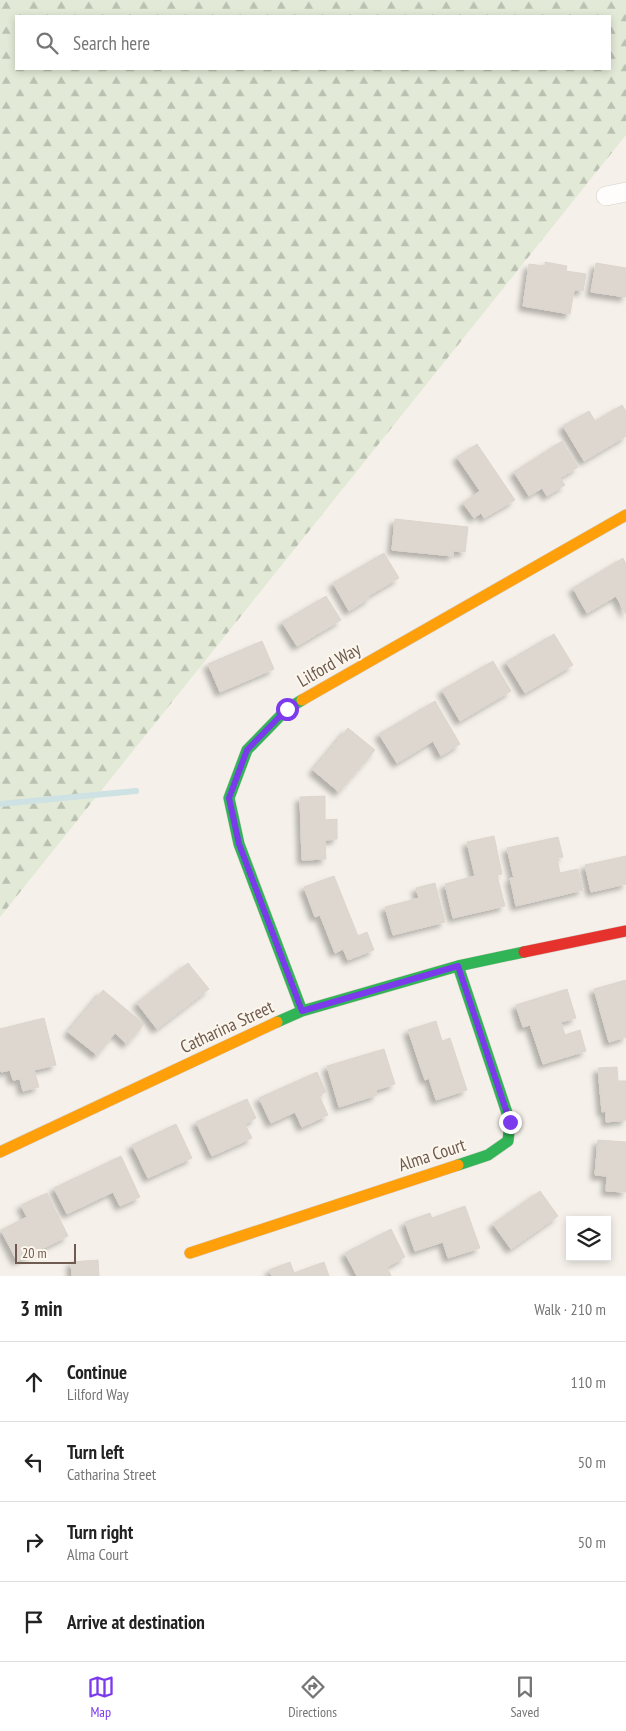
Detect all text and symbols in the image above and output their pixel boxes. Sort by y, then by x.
search box [15,15,611,70]
icon: search [33,29,61,57]
text: Search here [73,31,150,55]
street label: Lilford Way [293,637,365,692]
route start [276,698,299,721]
street label: Catharina Street [176,995,277,1058]
route end [499,1111,522,1134]
street label: Alma Court [395,1133,468,1176]
map controls [566,1216,611,1261]
button: layers [566,1216,611,1261]
scale bar [15,1241,76,1264]
text: 20 m [22,1244,47,1262]
text: 3 min [20,1295,62,1322]
text: Walk · 210 m [534,1299,606,1319]
text: Continue [67,1360,127,1384]
icon: ahead [20,1368,48,1396]
text: 110 m [571,1372,606,1392]
text: Lilford Way [67,1384,129,1404]
text: Turn left [67,1440,124,1464]
icon: left [20,1448,48,1476]
text: 50 m [578,1452,606,1472]
text: Catharina Street [67,1464,156,1484]
text: Turn right [67,1520,133,1544]
icon: right [20,1528,48,1556]
text: 50 m [578,1532,606,1552]
text: Alma Court [67,1544,128,1564]
icon: arrive [20,1608,48,1636]
text: Arrive at destination [67,1610,205,1634]
tab: Map [87,1673,115,1721]
tab: Directions [288,1673,337,1721]
tab: Saved [510,1673,539,1721]

